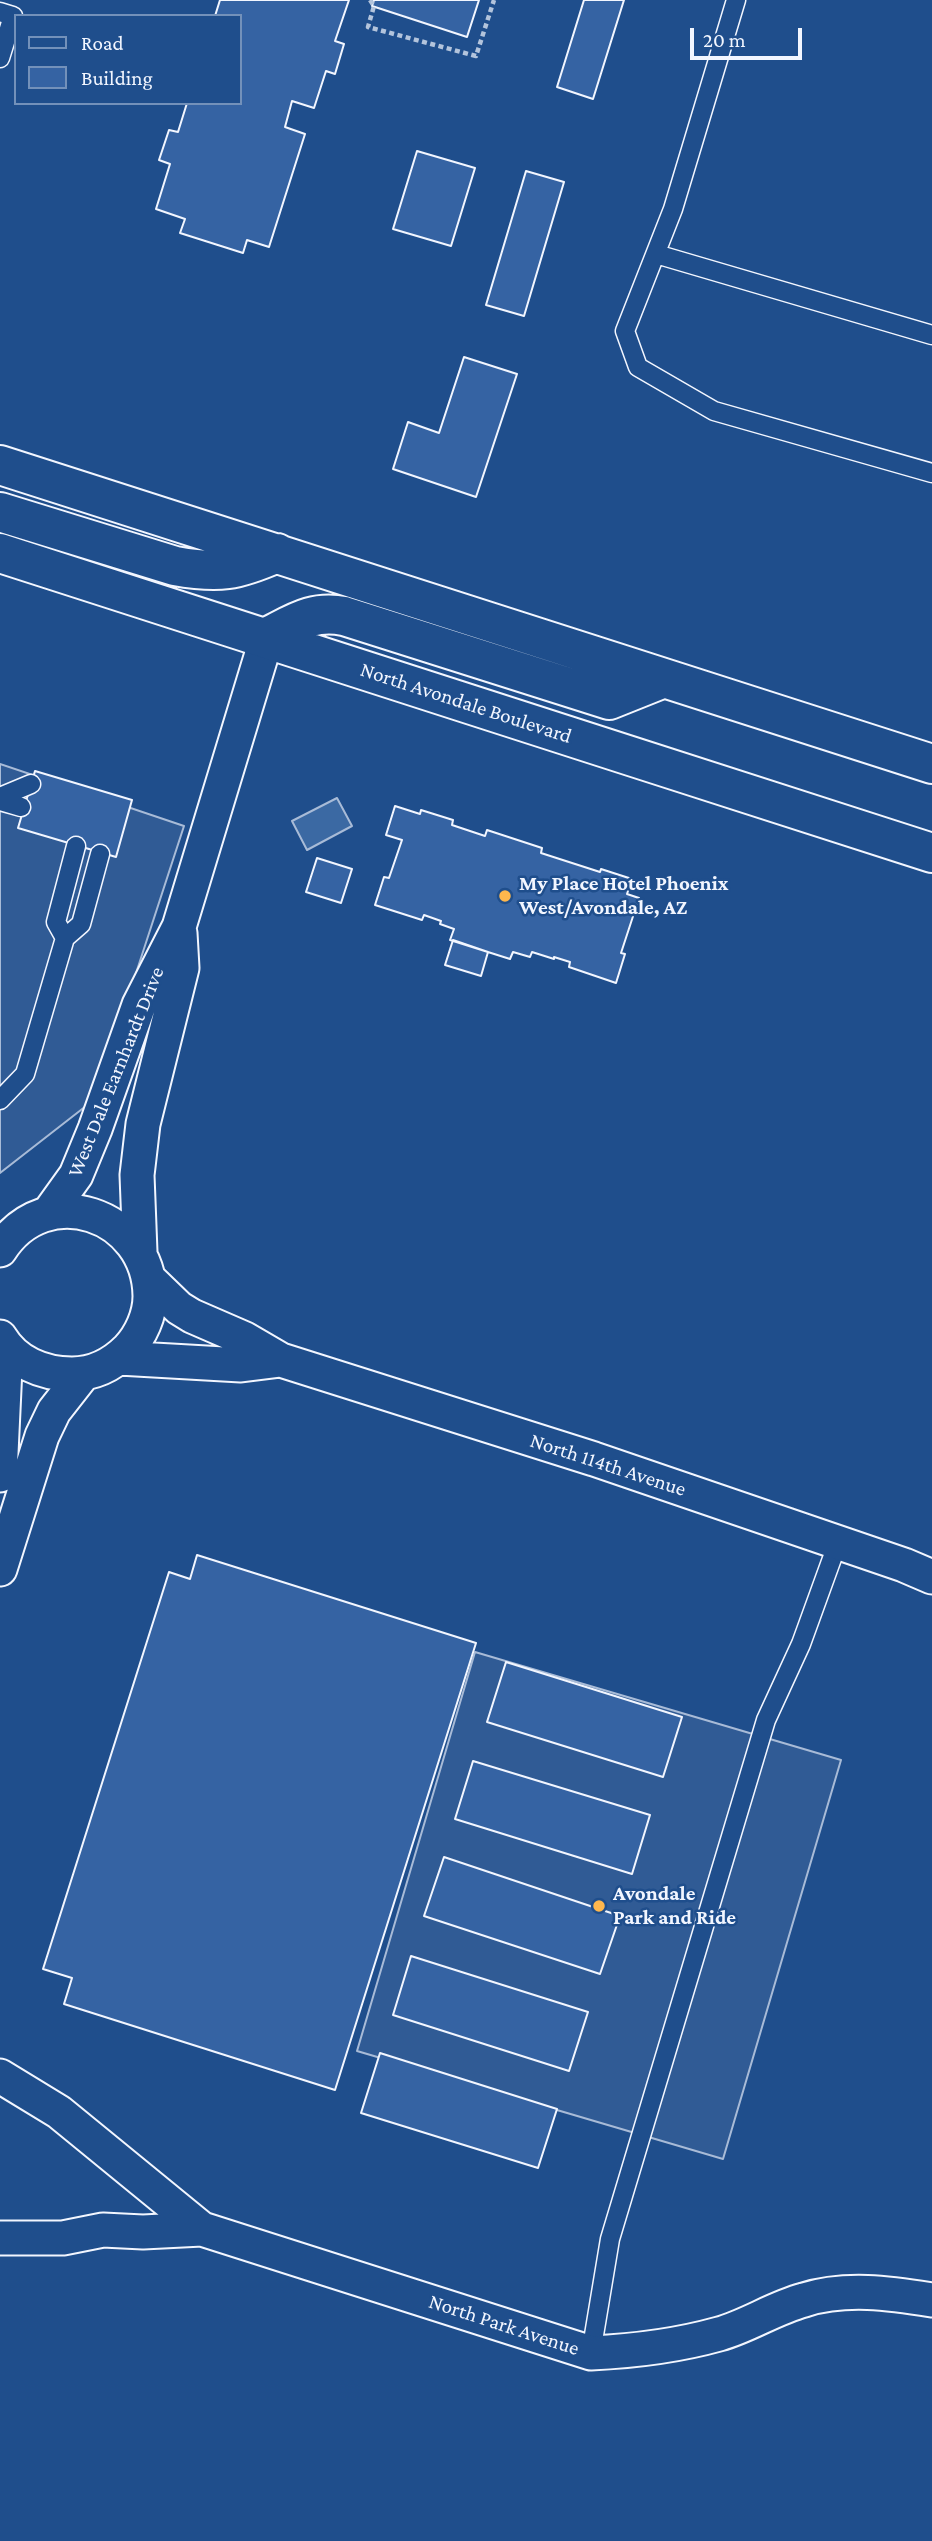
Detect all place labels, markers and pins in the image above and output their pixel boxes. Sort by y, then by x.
place label: My Place Hotel Phoenix West/Avondale, AZ [519,871,728,921]
marker: My Place Hotel Phoenix West/Avondale, AZ [497,888,513,904]
place label: Avondale Park and Ride [613,1881,736,1931]
marker: Avondale Park and Ride [591,1898,607,1914]

